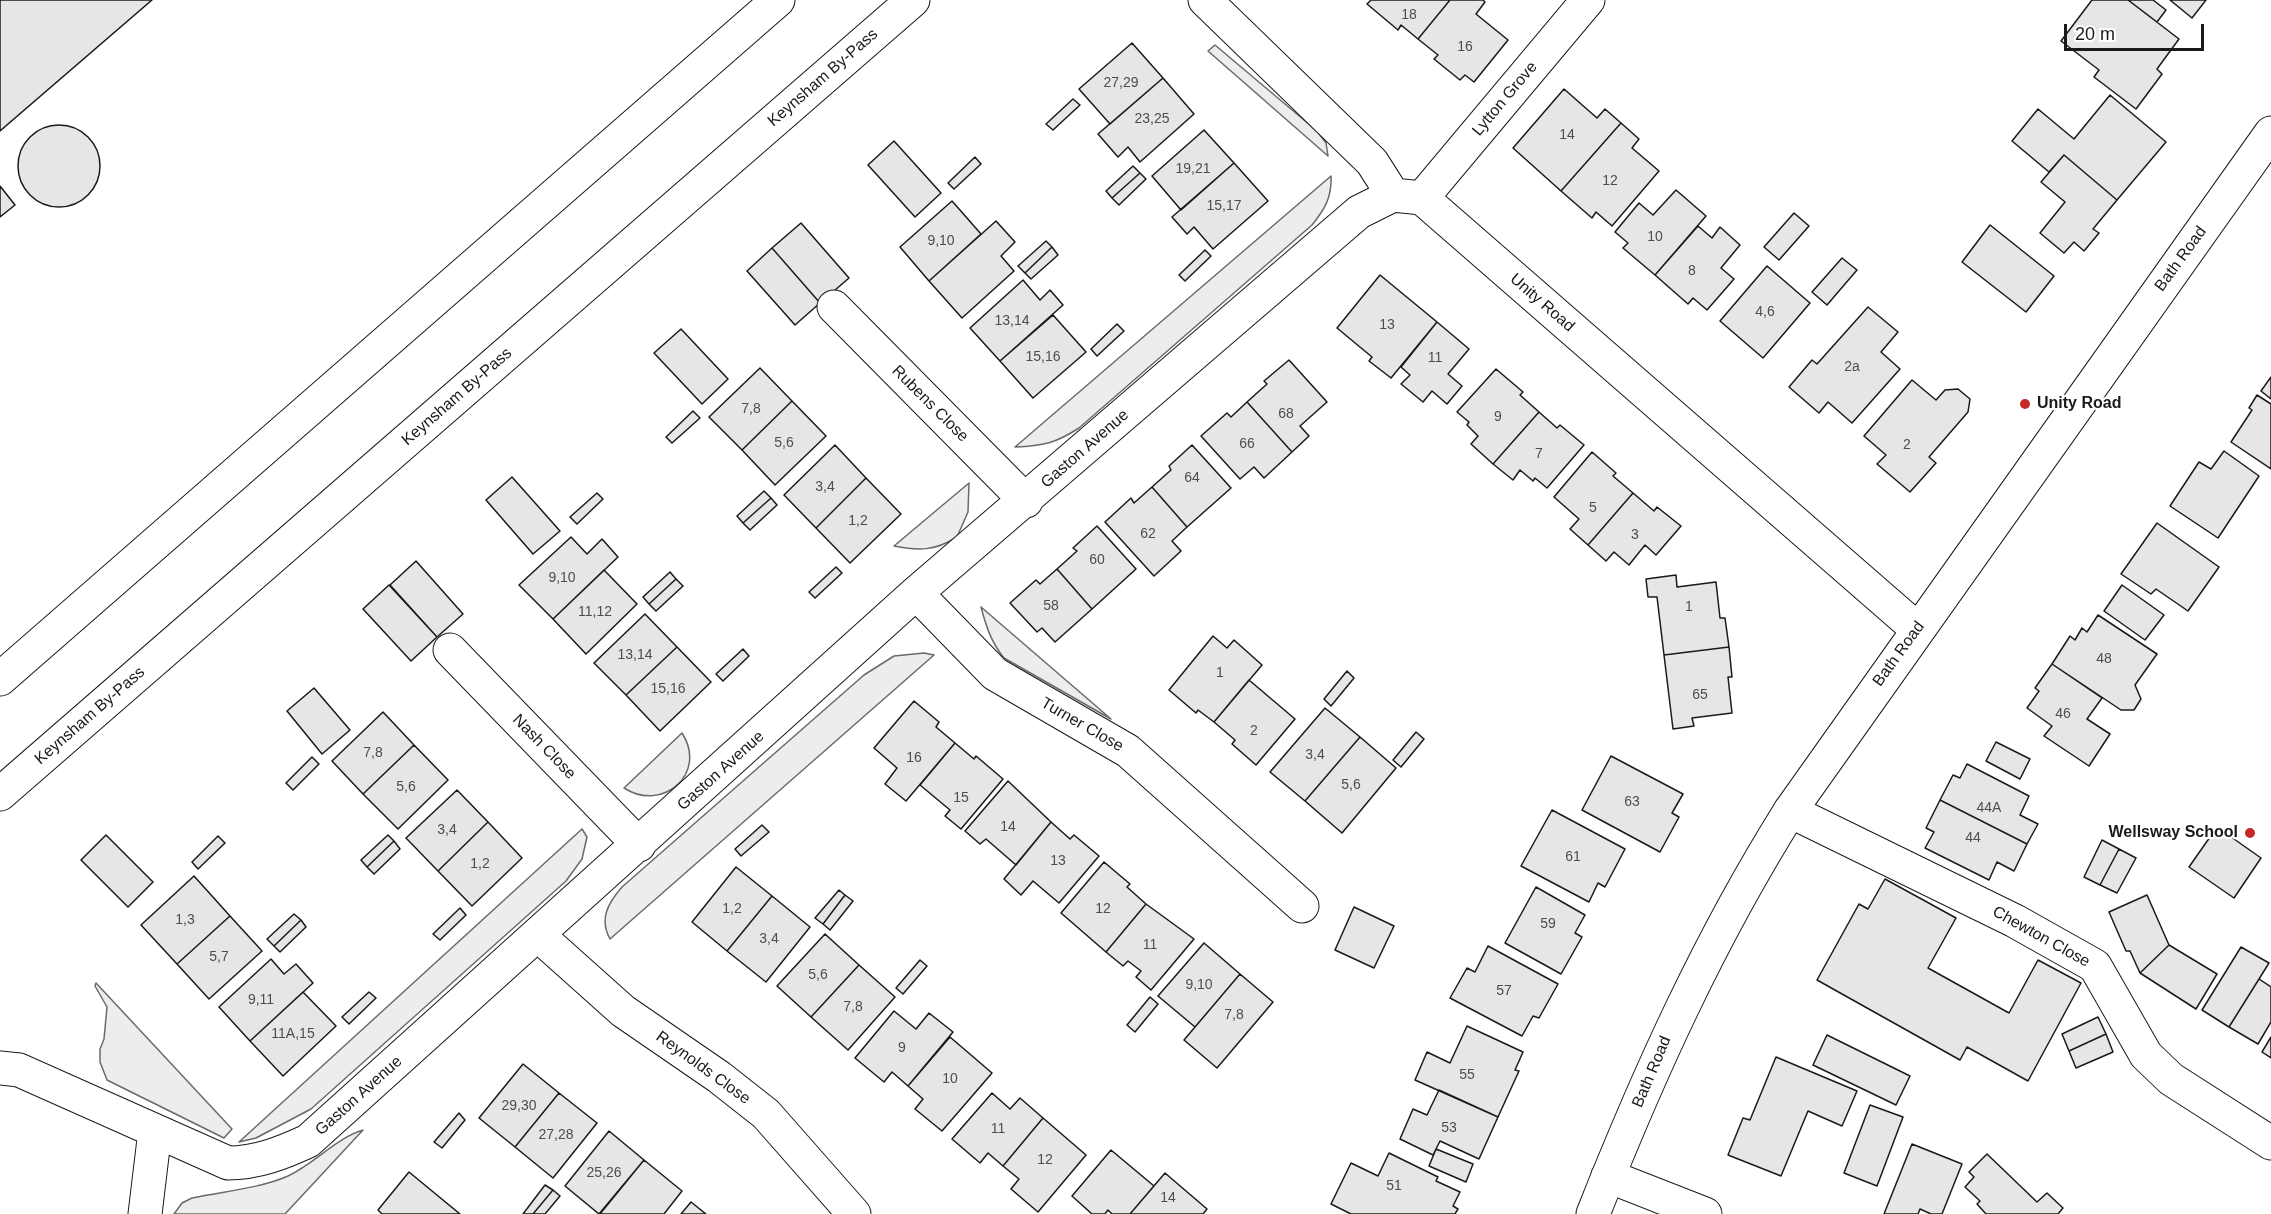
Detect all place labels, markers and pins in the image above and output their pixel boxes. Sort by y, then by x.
place label: Unity Road [2037,394,2121,414]
marker: Unity Road [2018,397,2032,411]
place label: Wellsway School [2108,823,2238,843]
marker: Wellsway School [2243,826,2257,840]

